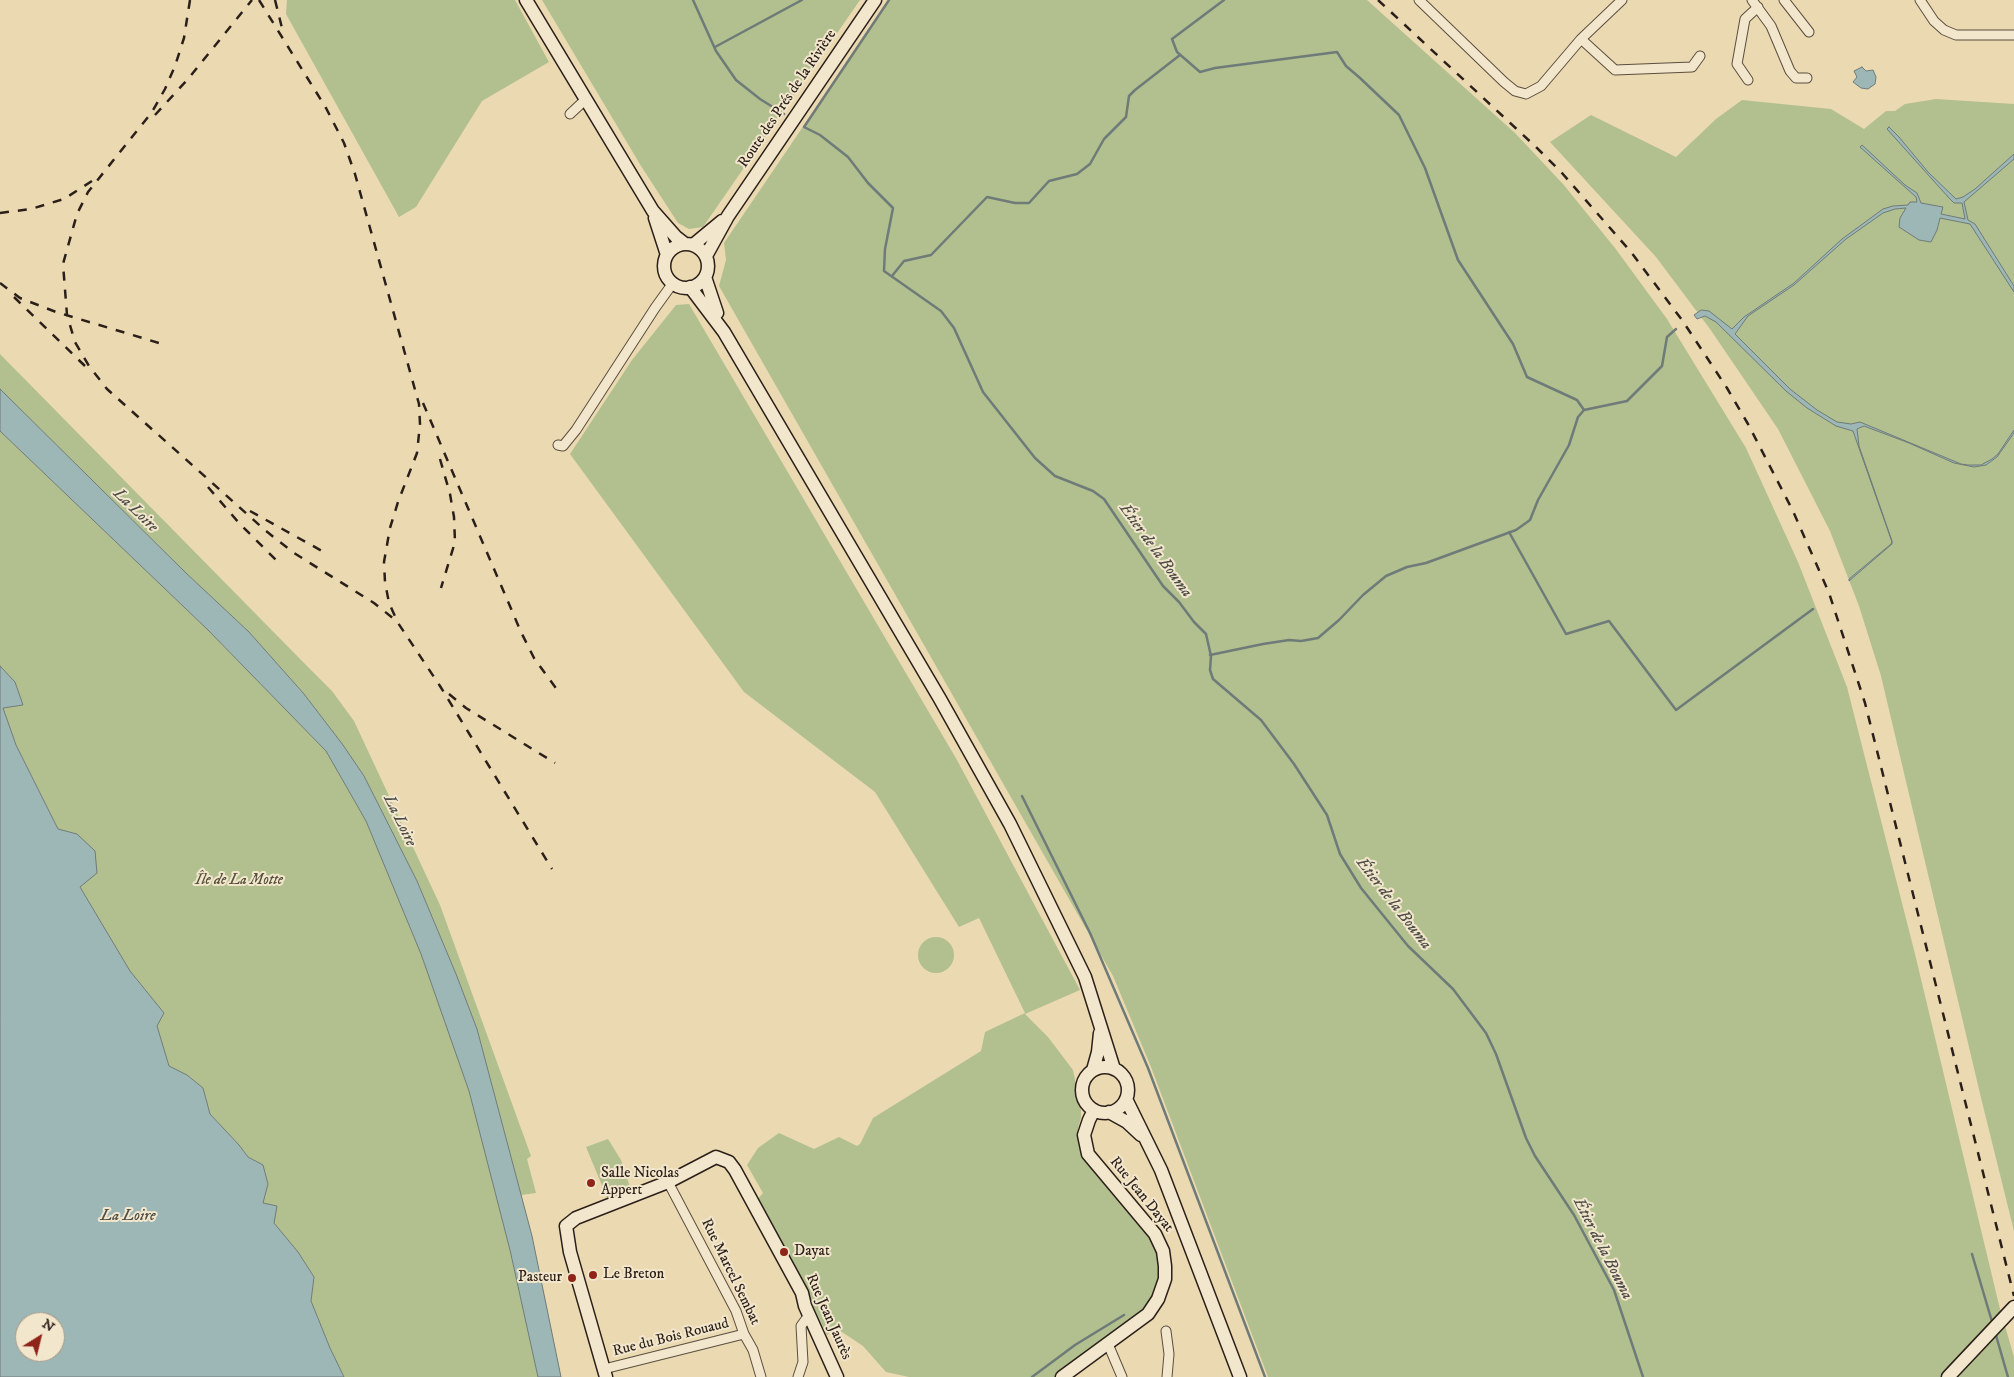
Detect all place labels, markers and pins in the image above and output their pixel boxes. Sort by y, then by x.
place label: Salle Nicolas Appert [601,1165,679,1200]
marker: Salle Nicolas Appert [585,1177,597,1189]
place label: Dayat [794,1243,830,1261]
marker: Dayat [778,1246,790,1258]
place label: Le Breton [603,1266,664,1284]
place label: Pasteur [518,1269,562,1287]
marker: Le Breton [587,1269,599,1281]
marker: Pasteur [566,1272,578,1284]

